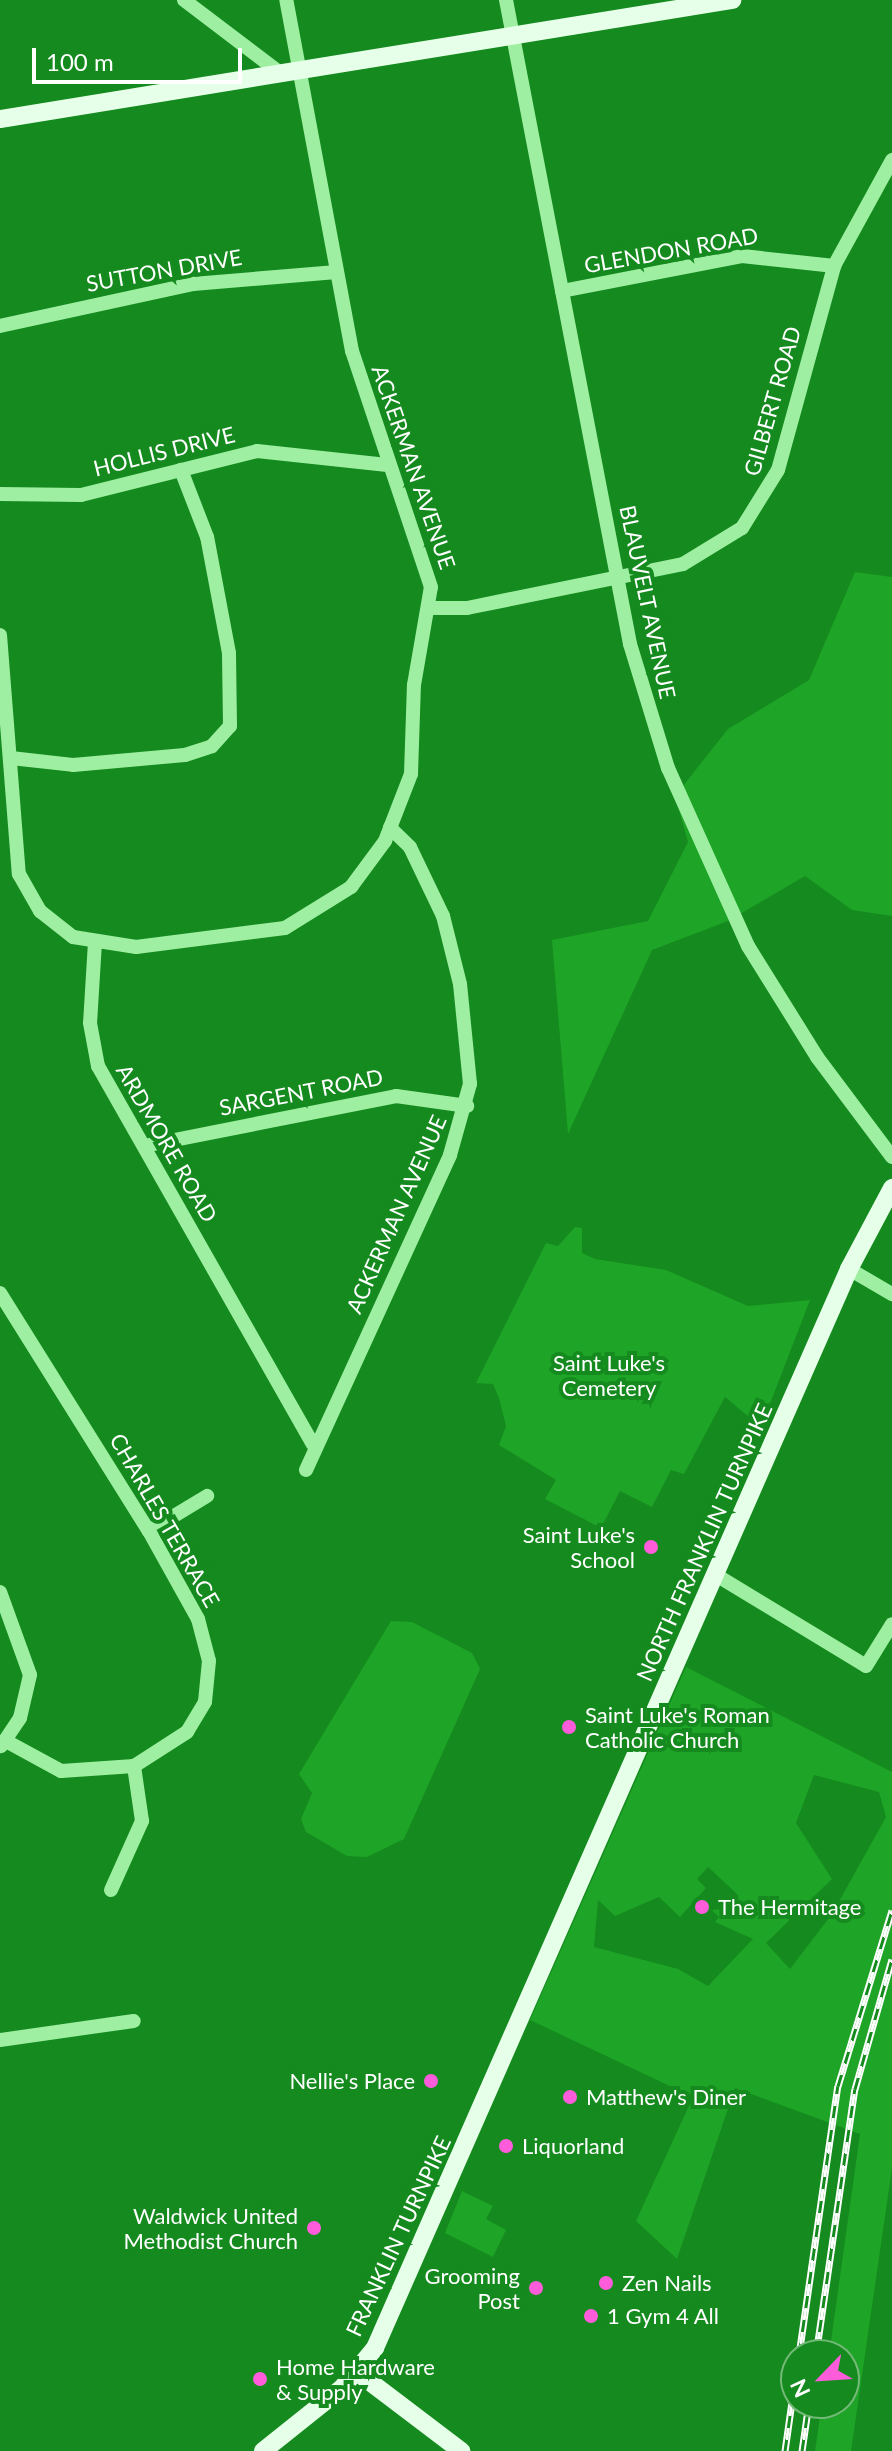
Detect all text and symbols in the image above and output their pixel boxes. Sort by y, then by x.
scale bar [36,32,246,82]
text: 100 m [46,47,114,76]
street label: GLENDON ROAD [582,222,760,278]
street label: SUTTON DRIVE [84,243,244,297]
street label: GILBERT ROAD [738,323,806,479]
street label: ACKERMAN AVENUE [367,361,461,573]
street label: HOLLIS DRIVE [90,421,238,481]
street label: BLAUVELT AVENUE [614,502,682,702]
street label: ARDMORE ROAD [111,1059,223,1227]
street label: SARGENT ROAD [217,1063,385,1121]
street label: ACKERMAN AVENUE [340,1110,452,1318]
park label: Saint Luke's Cemetery [553,1349,665,1400]
street label: NORTH FRANKLIN TURNPIKE [631,1399,777,1685]
street label: CHARLES TERRACE [104,1428,226,1612]
place label: Saint Luke's School [523,1521,635,1572]
marker: Saint Luke's School [642,1538,660,1556]
place label: Saint Luke's Roman Catholic Church [585,1701,770,1752]
marker: Saint Luke's Roman Catholic Church [560,1718,578,1736]
place label: The Hermitage [718,1894,861,1920]
marker: The Hermitage [693,1898,711,1916]
place label: Nellie's Place [289,2068,415,2094]
marker: Nellie's Place [422,2072,440,2090]
place label: Matthew's Diner [586,2084,746,2110]
marker: Matthew's Diner [561,2088,579,2106]
street label: FRANKLIN TURNPIKE [340,2131,456,2341]
place label: Liquorland [522,2133,624,2159]
marker: Liquorland [497,2137,515,2155]
place label: Waldwick United Methodist Church [124,2202,298,2254]
marker: Waldwick United Methodist Church [305,2219,323,2237]
place label: Grooming Post [425,2262,520,2314]
place label: Zen Nails [622,2270,712,2296]
marker: Zen Nails [597,2274,615,2292]
marker: Grooming Post [527,2279,545,2297]
place label: 1 Gym 4 All [607,2303,720,2329]
marker: 1 Gym 4 All [582,2307,600,2325]
north arrow [780,2339,860,2419]
place label: Home Hardware & Supply [276,2353,435,2404]
marker: Home Hardware & Supply [251,2370,269,2388]
text: N [784,2375,815,2402]

